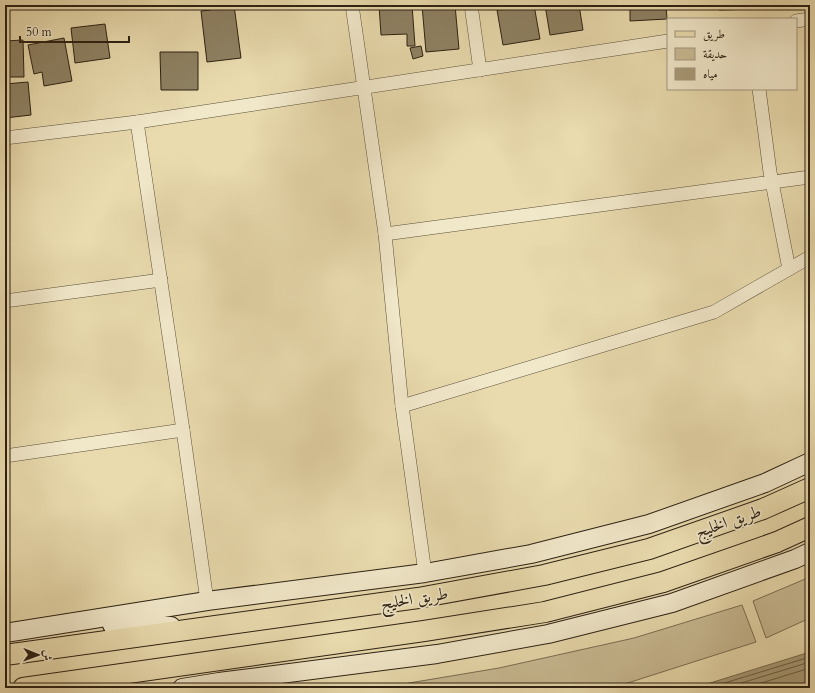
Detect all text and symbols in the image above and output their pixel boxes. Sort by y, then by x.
scale bar [20,18,129,44]
legend [667,18,797,90]
text: 50 m [26,24,53,40]
text: طريق [703,26,725,42]
text: حديقة [703,46,727,62]
text: مياه [703,66,718,82]
street label: طريق الخليج [692,499,766,547]
street label: طريق الخليج [378,582,450,619]
north arrow [18,635,58,675]
text: ش [40,650,55,661]

